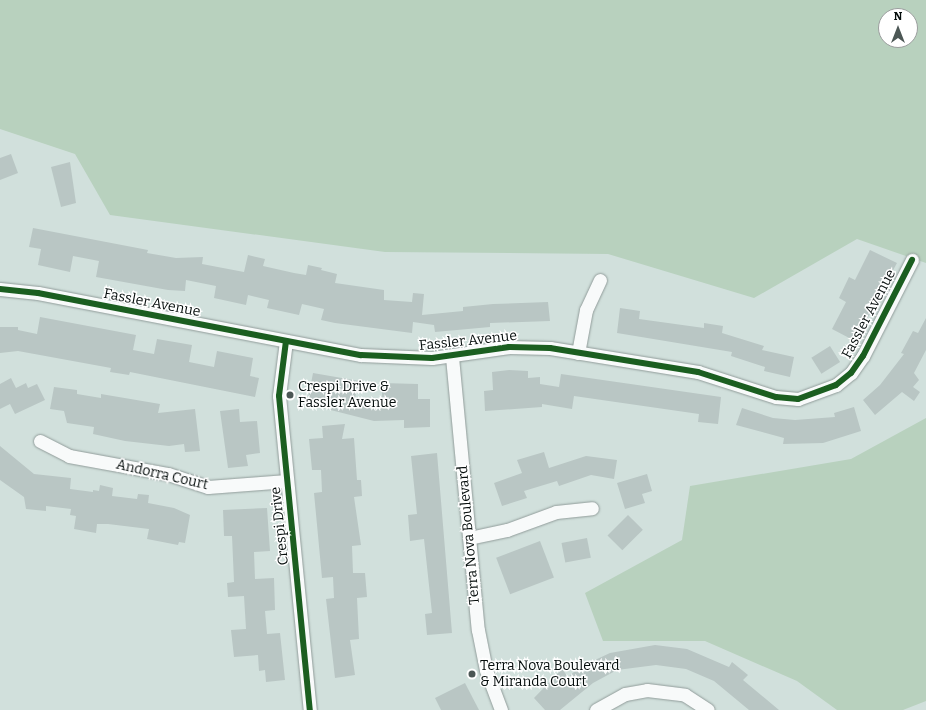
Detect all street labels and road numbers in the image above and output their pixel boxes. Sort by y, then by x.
street label: Fassler Avenue [838,267,900,361]
street label: Fassler Avenue [102,285,202,321]
street label: Fassler Avenue [418,328,518,354]
street label: Andorra Court [114,456,210,494]
street label: Terra Nova Boulevard [455,465,483,605]
street label: Crespi Drive [268,486,292,566]

